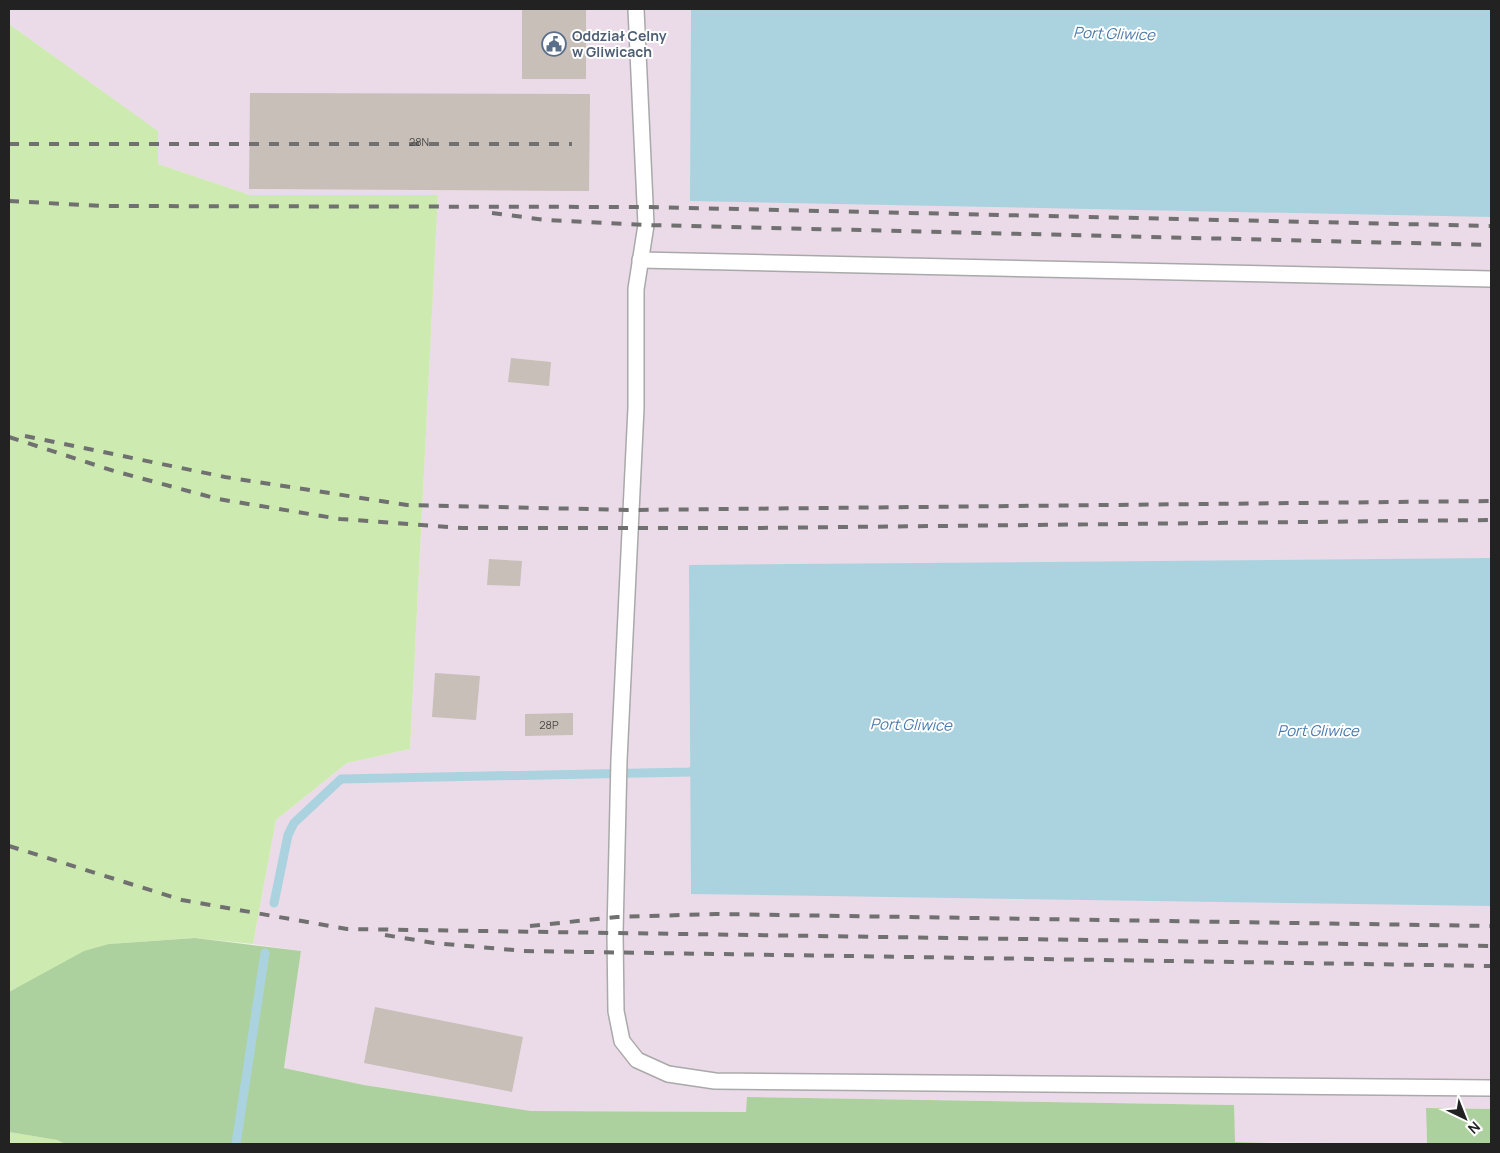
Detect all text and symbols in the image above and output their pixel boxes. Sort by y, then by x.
water label: Port Gliwice [1073,22,1156,45]
place label: Oddział Celny w Gliwicach [572,26,667,61]
public building icon: Oddział Celny w Gliwicach [541,31,567,57]
house number: 28N [409,134,429,149]
water label: Port Gliwice [870,713,953,736]
house number: 28P [539,717,559,732]
water label: Port Gliwice [1277,720,1360,741]
north arrow [1440,1093,1490,1143]
text: N [1464,1117,1484,1138]

